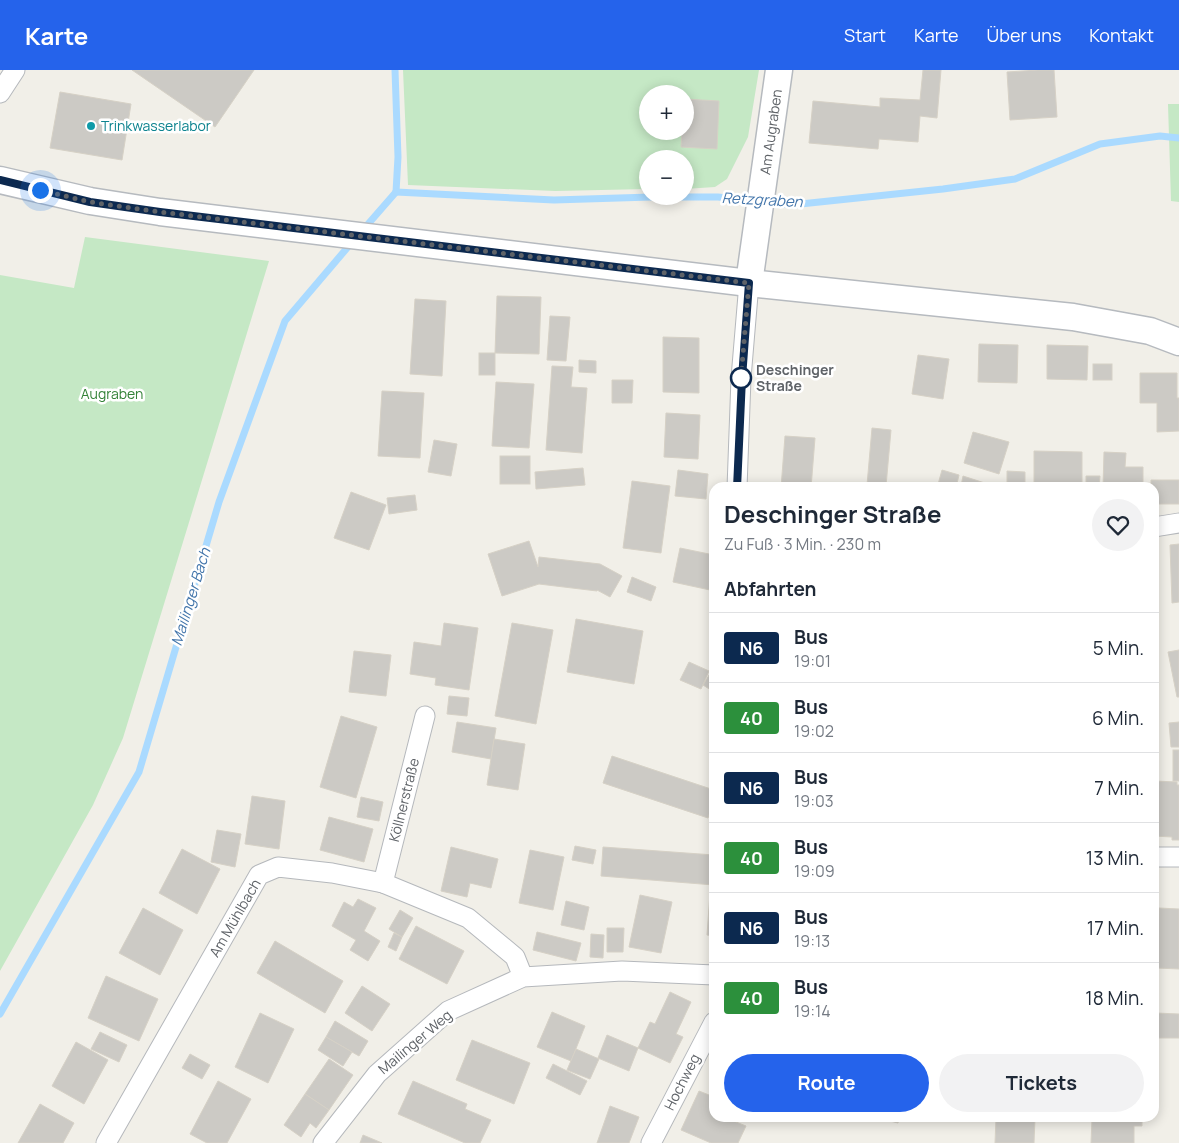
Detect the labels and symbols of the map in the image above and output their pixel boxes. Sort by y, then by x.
street label: Am Augraben [755,88,786,176]
place label: Trinkwasserlabor [101,116,211,135]
marker: Trinkwasserlabor [85,120,97,132]
your location [28,178,53,203]
water label: Retzgraben [721,187,804,212]
place label: Deschinger Straße [756,360,834,395]
marker: Deschinger Straße [730,367,752,389]
park label: Augraben [81,384,143,403]
water label: Mailinger Bach [166,544,216,648]
street label: Köllnerstraße [384,756,423,844]
street label: Am Mühlbach [205,875,265,960]
street label: Mailinger Weg [374,1005,456,1078]
street label: Hochweg [659,1050,704,1113]

